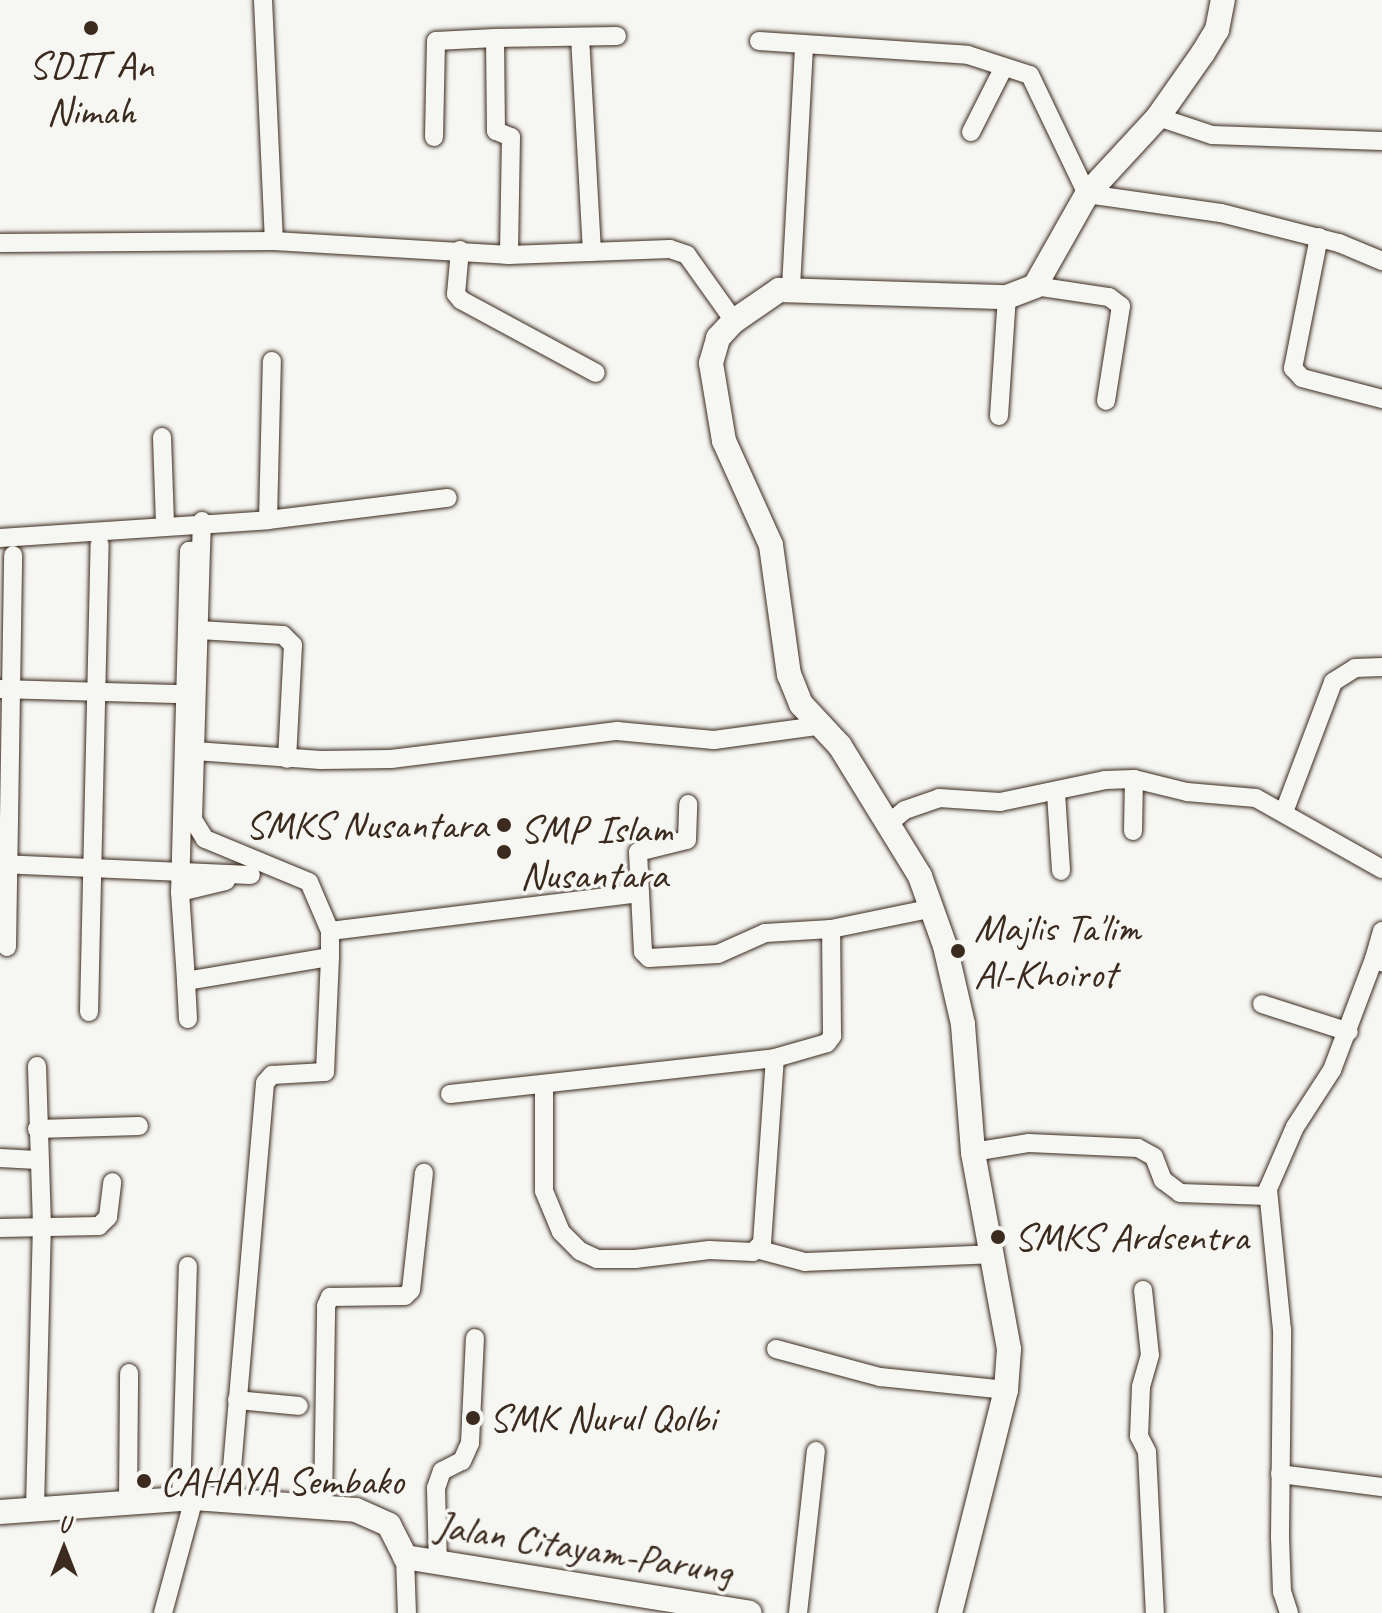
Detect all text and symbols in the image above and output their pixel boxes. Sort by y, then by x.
marker: SDIT An Nimah [82,19,100,37]
place label: SDIT An Nimah [29,41,153,135]
place label: SMKS Nusantara [244,801,488,849]
place label: SMP Islam Nusantara [520,805,672,899]
marker: SMKS Nusantara [495,816,513,834]
marker: SMP Islam Nusantara [495,843,513,861]
place label: Majlis Ta'lim Al-Khoirot [974,904,1142,998]
marker: Majlis Ta'lim Al-Khoirot [949,942,967,960]
place label: SMKS Ardsentra [1014,1213,1248,1261]
marker: SMKS Ardsentra [989,1228,1007,1246]
place label: SMK Nurul Qolbi [489,1394,717,1442]
marker: SMK Nurul Qolbi [464,1409,482,1427]
place label: CAHAYA Sembako [160,1457,404,1505]
marker: CAHAYA Sembako [135,1472,153,1490]
street label: Jalan Citayam-Parung [434,1501,734,1595]
north arrow [24,1509,104,1589]
text: U [59,1511,69,1539]

